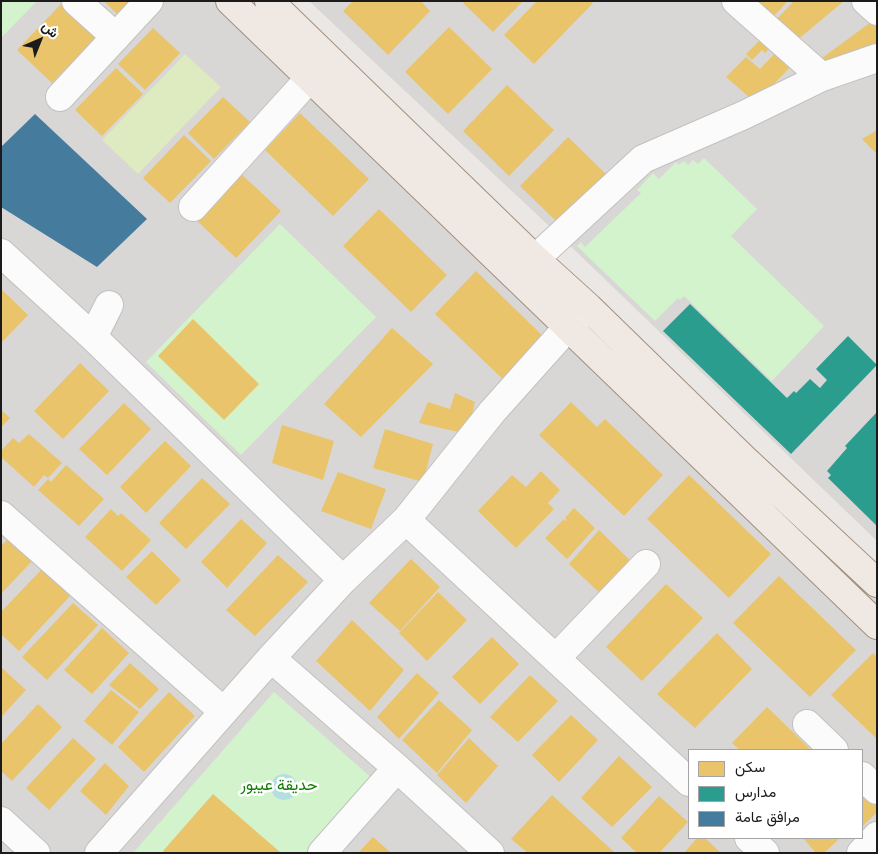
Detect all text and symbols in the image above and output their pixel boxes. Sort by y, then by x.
north arrow [15,15,65,65]
text: ش [38,17,63,42]
legend [688,749,863,839]
text: سكن [735,757,765,776]
park label: حديقة عيبور [241,776,317,796]
text: مدارس [735,782,776,801]
text: مرافق عامة [735,807,800,826]

